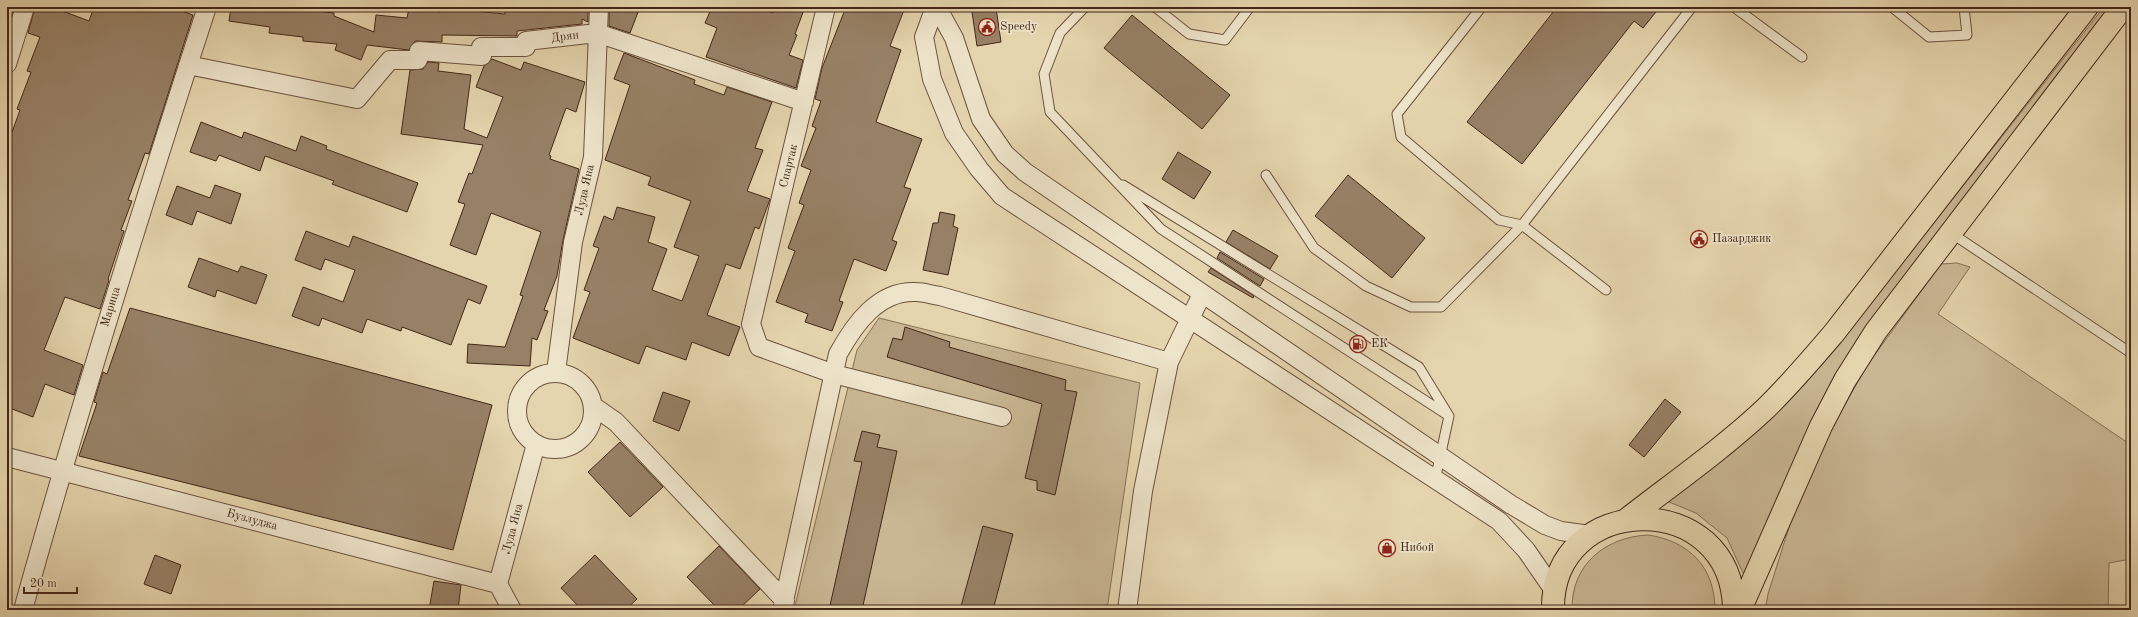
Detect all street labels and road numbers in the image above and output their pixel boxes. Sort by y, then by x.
street label: Дрян [550,29,580,45]
street label: Спартак [778,143,800,189]
street label: Луда Яна [573,163,597,217]
street label: Марица [99,286,123,328]
street label: Луда Яна [500,502,526,556]
street label: Бузлуджа [225,507,279,533]

